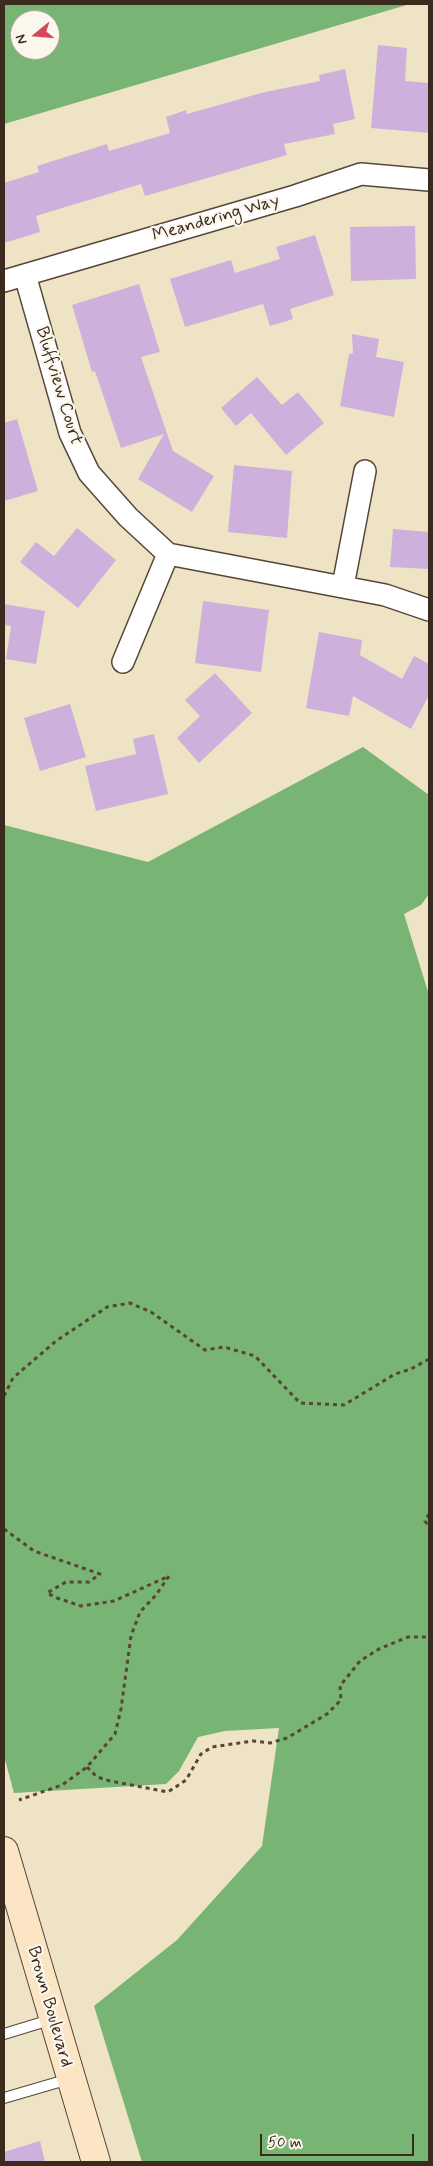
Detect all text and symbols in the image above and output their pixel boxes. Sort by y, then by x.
north arrow [10,10,60,60]
text: N [12,32,32,46]
street label: Meandering Way [150,191,282,247]
street label: Bluffview Court [30,324,86,448]
street label: Brown Boulevard [21,1944,77,2070]
scale bar [263,2124,417,2156]
text: 50 m [268,2133,302,2153]

